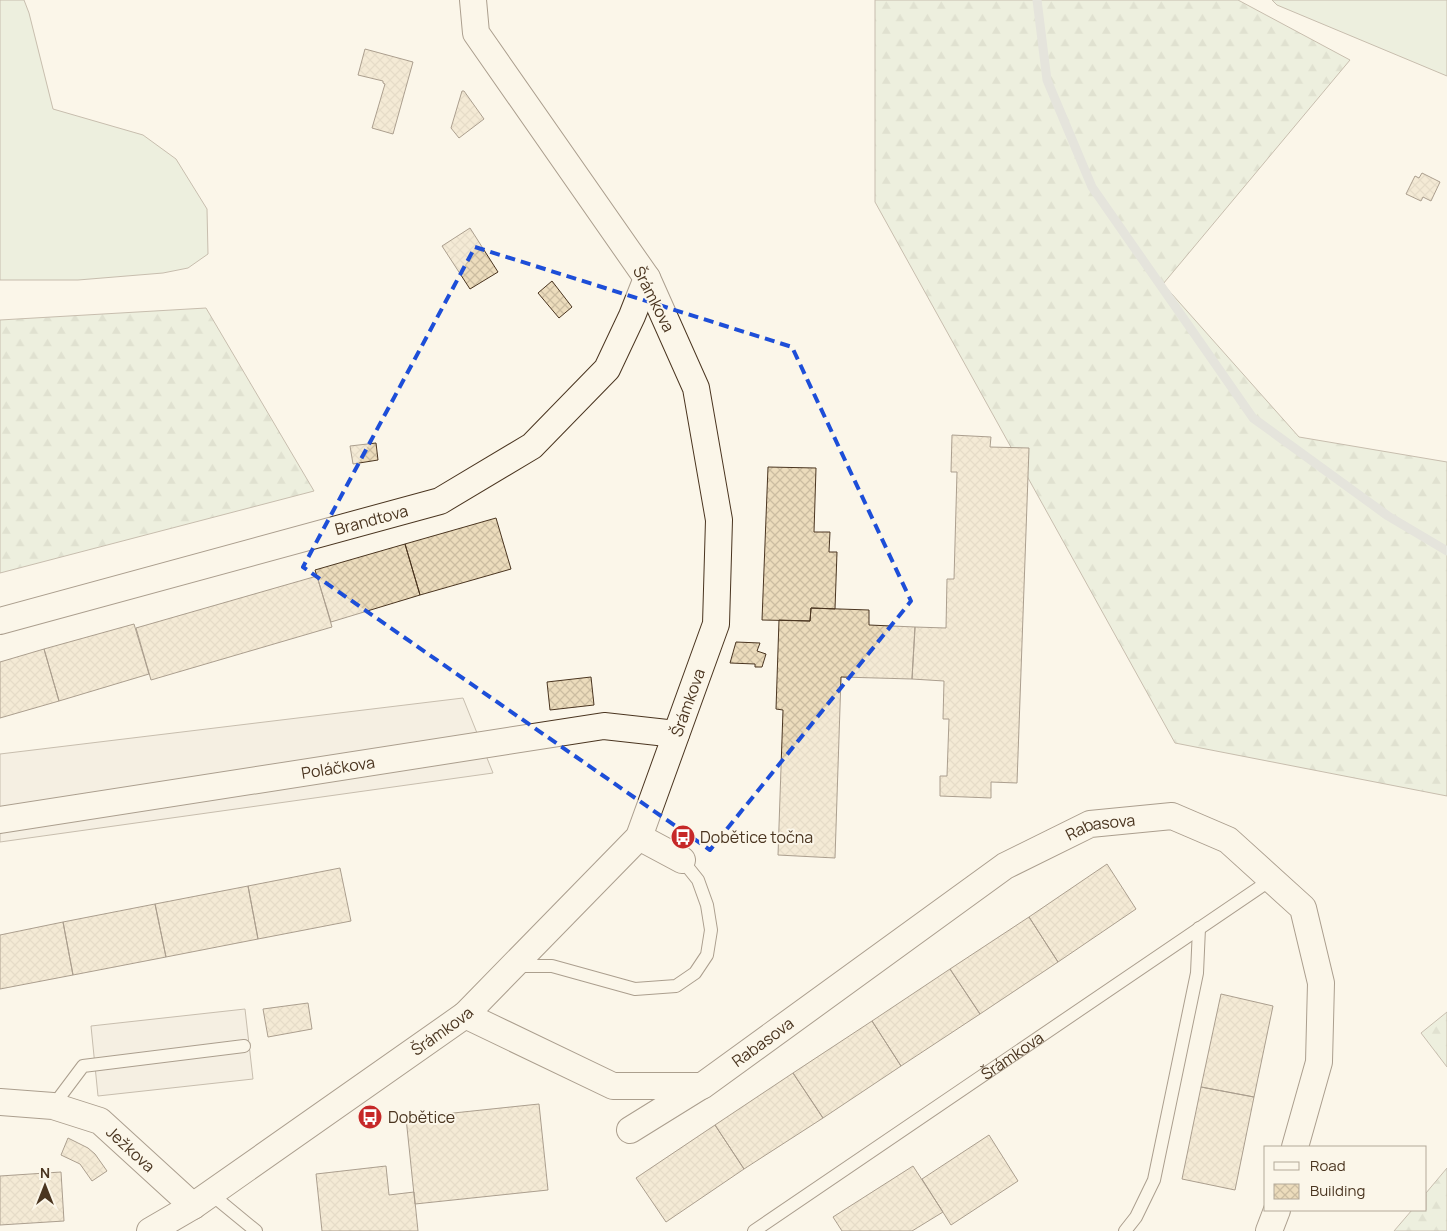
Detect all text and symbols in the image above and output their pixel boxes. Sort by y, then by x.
street label: Šrámkova [628,262,680,336]
street label: Brandtova [332,499,410,540]
street label: Šrámkova [665,665,710,740]
street label: Poláčkova [300,751,376,784]
street label: Rabasova [1062,809,1136,845]
bus stop icon: Dobětice točna [670,824,696,850]
place label: Dobětice točna [700,826,813,848]
street label: Šrámkova [407,1002,478,1061]
street label: Rabasova [727,1012,798,1072]
street label: Šrámkova [976,1027,1048,1085]
bus stop icon: Dobětice [357,1104,383,1130]
place label: Dobětice [388,1106,455,1128]
street label: Ježkova [102,1121,160,1177]
legend [1264,1146,1427,1211]
text: Road [1310,1155,1346,1176]
north arrow [20,1161,70,1211]
text: N [40,1163,50,1182]
text: Building [1310,1180,1365,1201]

